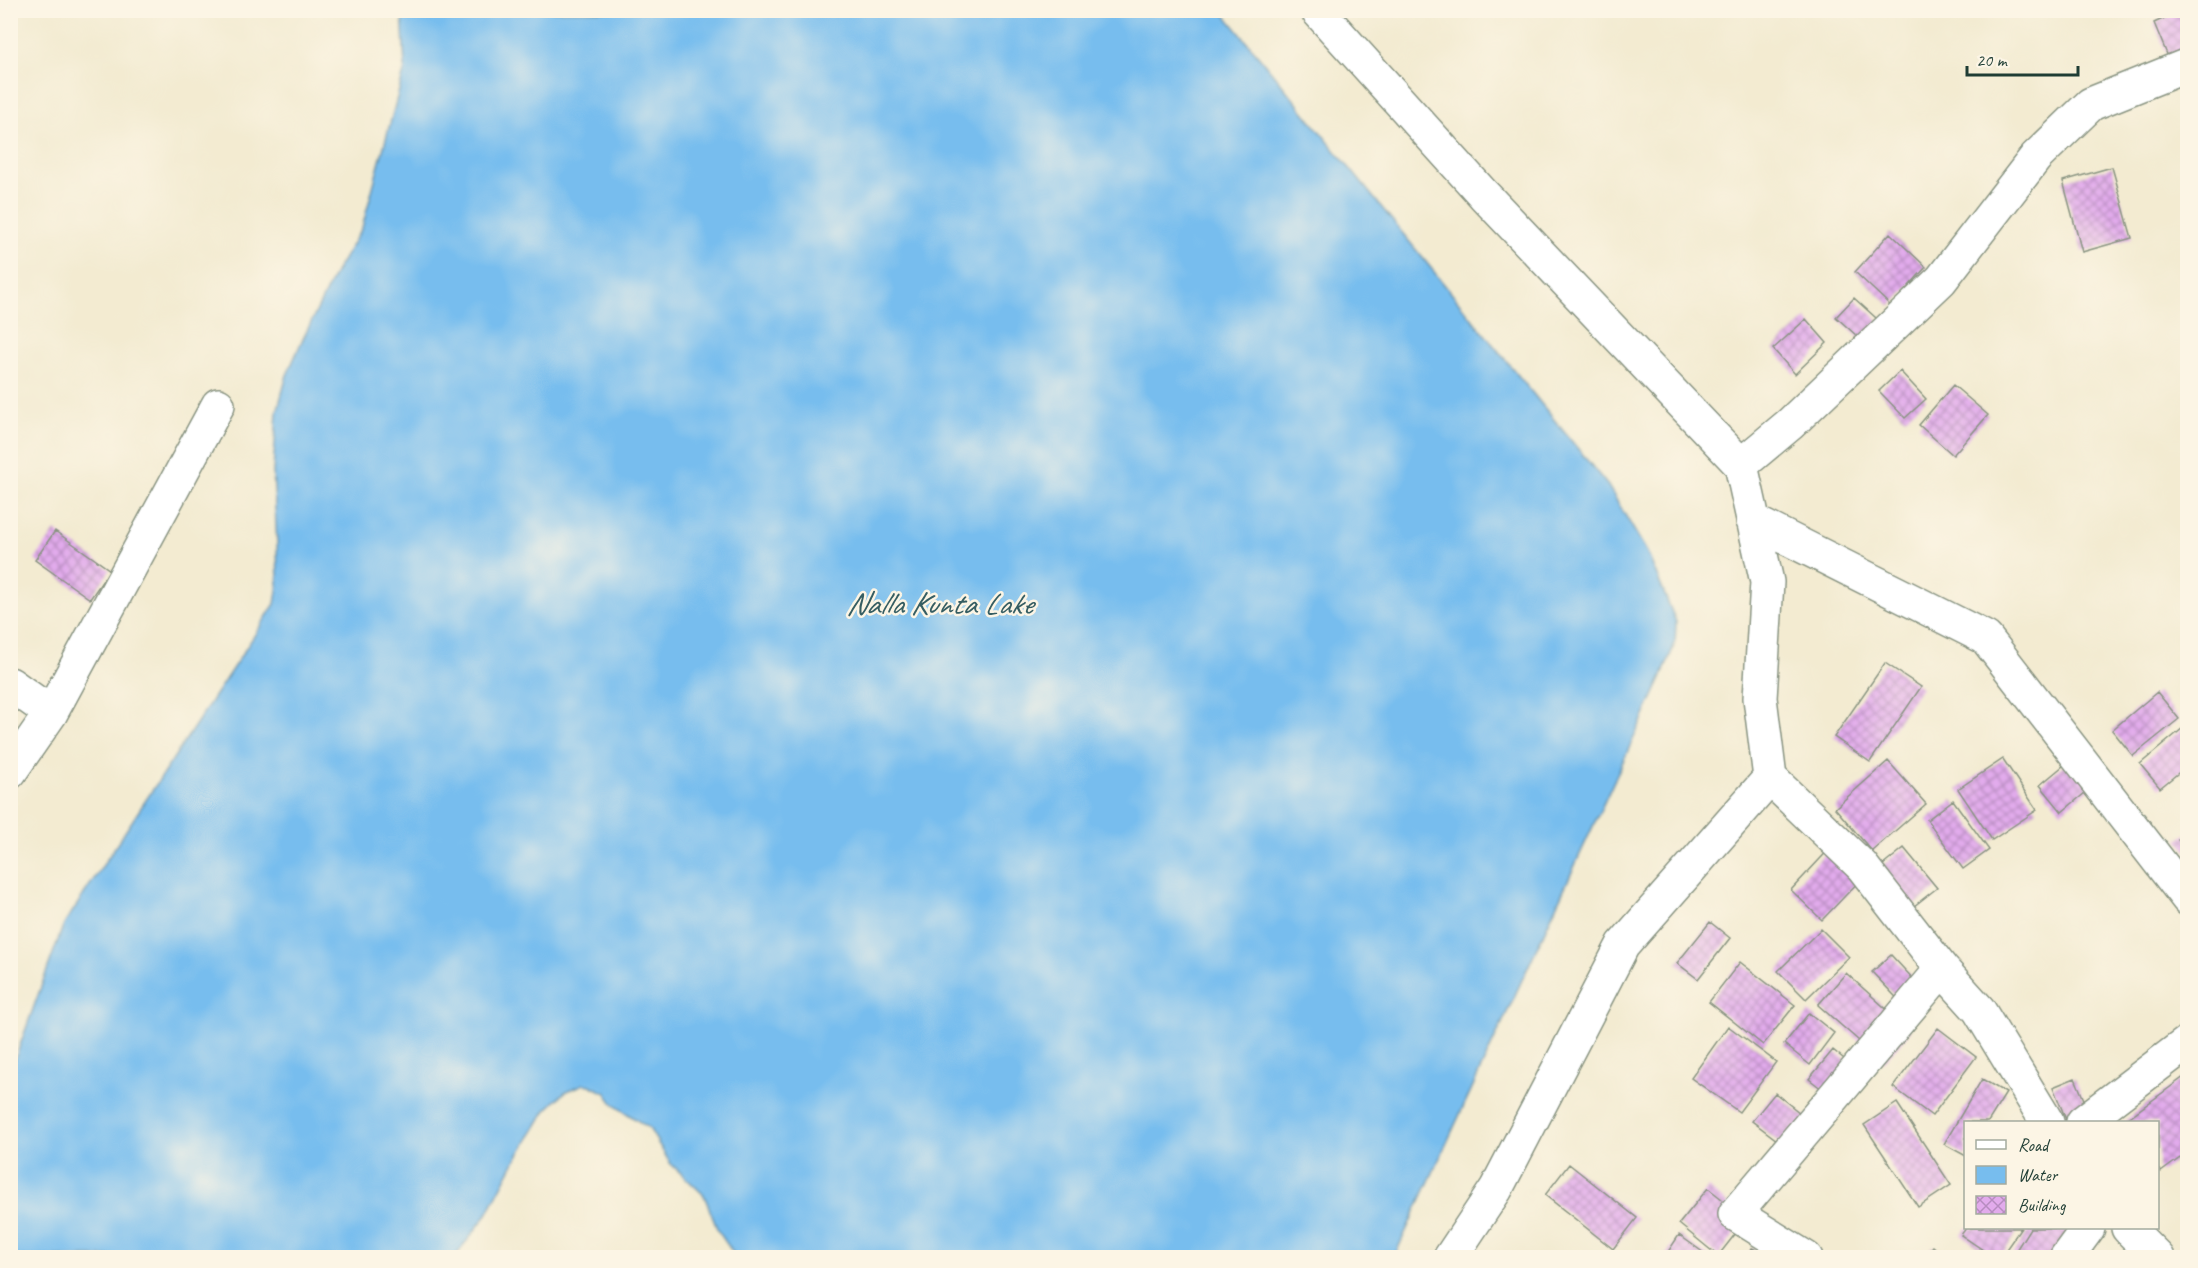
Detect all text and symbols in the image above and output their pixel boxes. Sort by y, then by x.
scale bar [1967,39,2078,77]
text: 20 m [1976,49,2009,71]
water label: Nalla Kunta Lake [846,583,1037,624]
legend [1964,1121,2159,1229]
text: Road [2018,1134,2051,1156]
text: Water [2018,1164,2059,1186]
text: Building [2018,1194,2067,1216]

